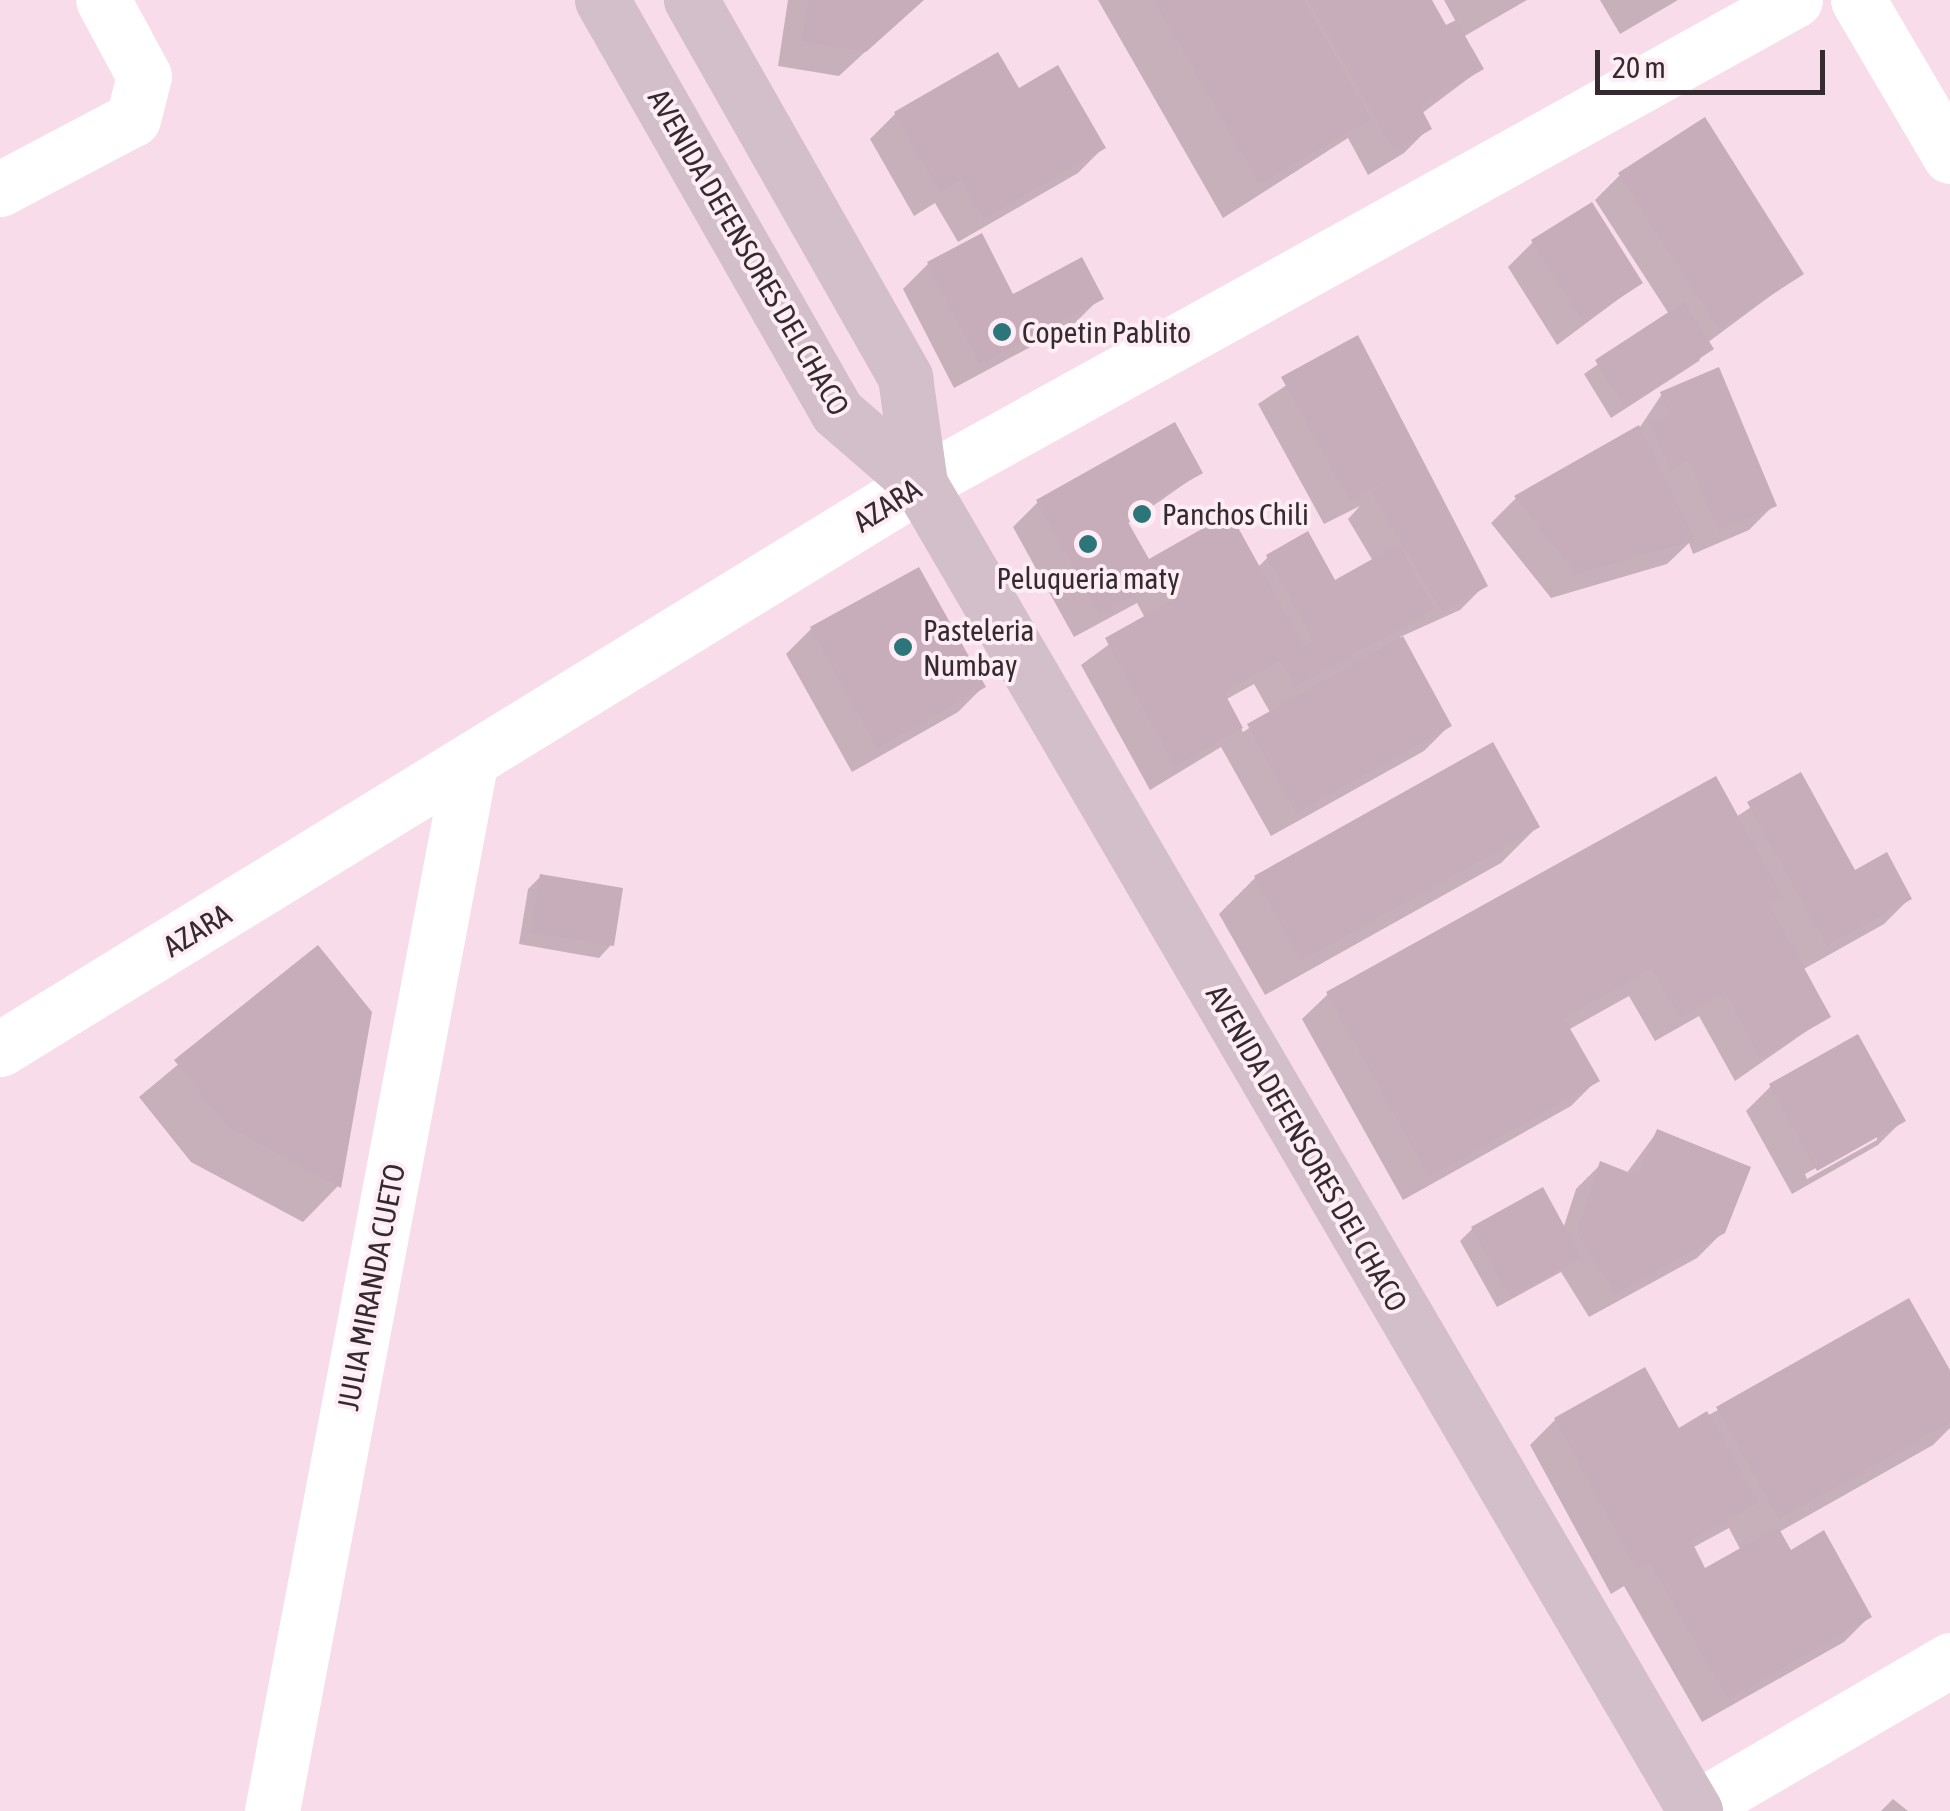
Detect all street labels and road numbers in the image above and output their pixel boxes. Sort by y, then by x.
street label: AVENIDA DEFENSORES DEL CHACO [641,83,857,421]
street label: AZARA [847,470,927,540]
street label: AZARA [157,896,237,964]
street label: AVENIDA DEFENSORES DEL CHACO [1199,979,1415,1317]
street label: JULIA MIRANDA CUETO [329,1161,413,1413]

